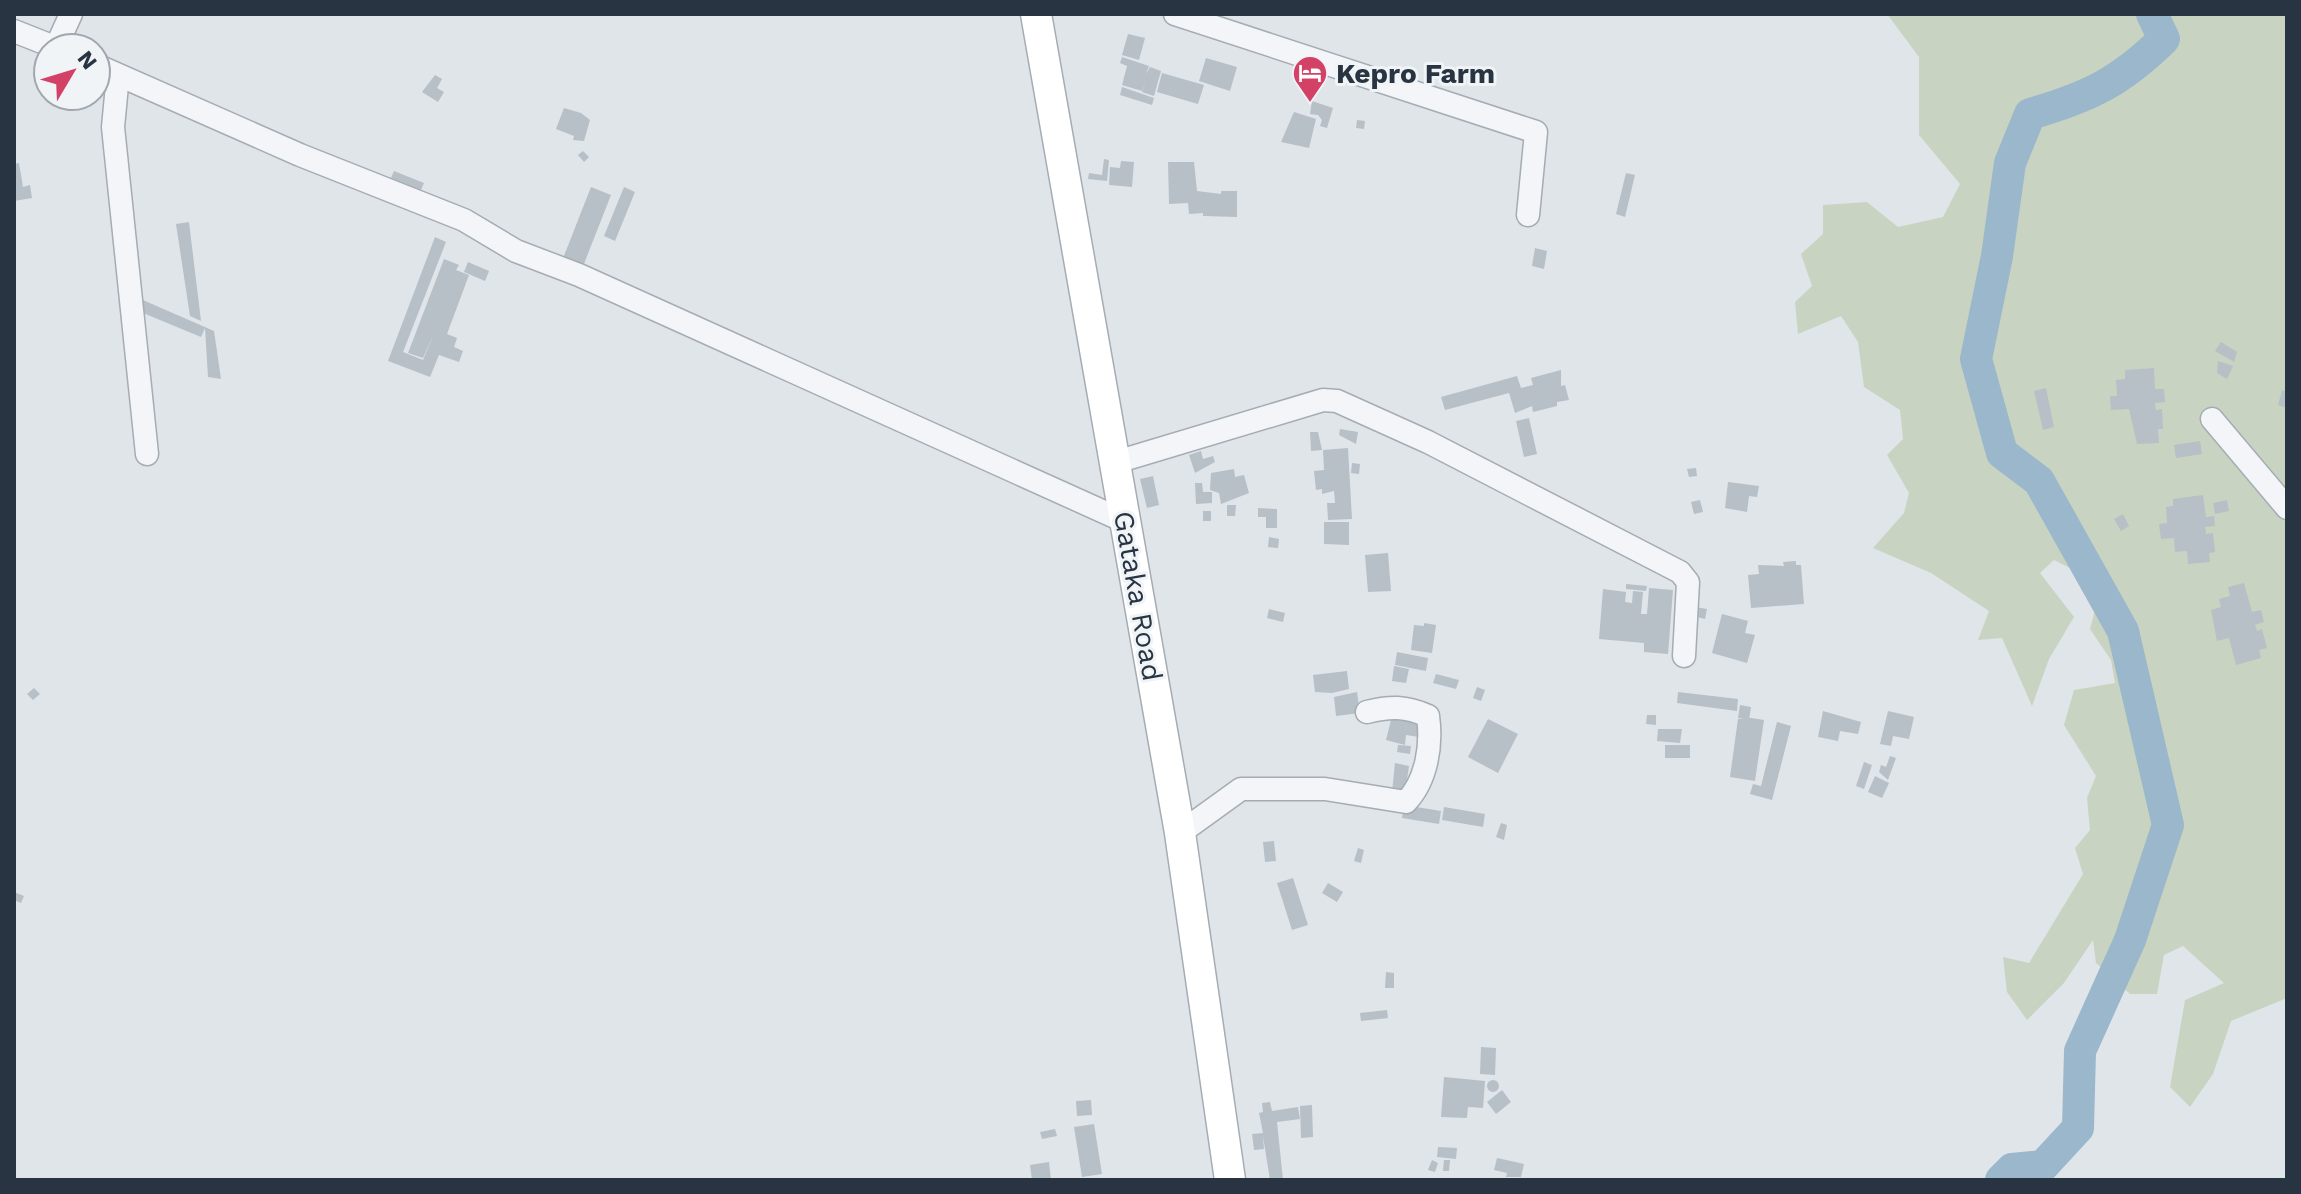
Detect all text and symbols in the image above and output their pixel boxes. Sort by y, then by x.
north arrow [32,32,112,112]
text: N [72,46,102,74]
hotel icon: Kepro Farm [1291,54,1329,104]
place label: Kepro Farm [1336,57,1495,90]
street label: Gataka Road [1107,509,1169,683]

